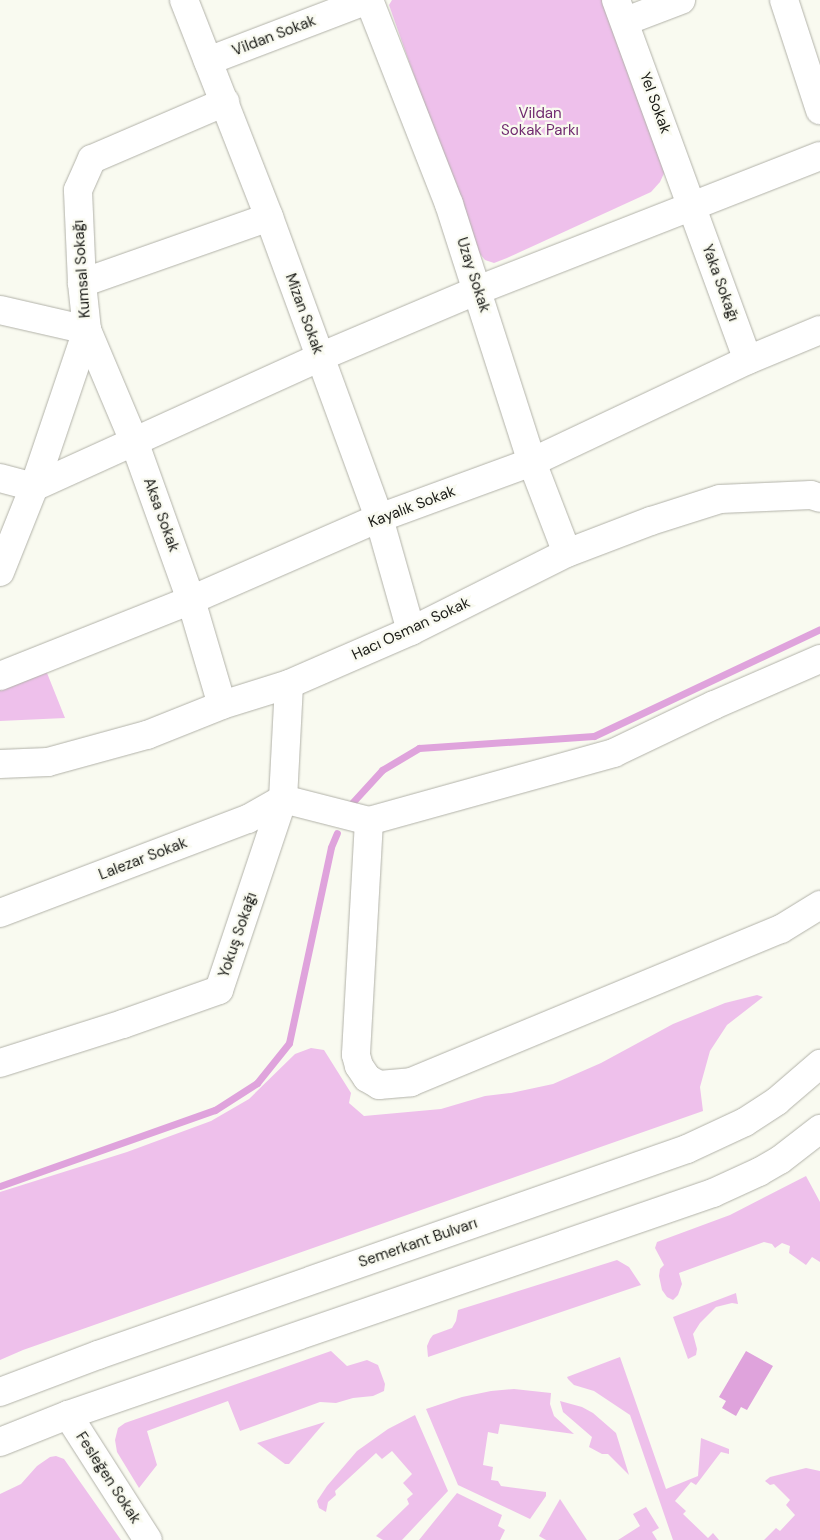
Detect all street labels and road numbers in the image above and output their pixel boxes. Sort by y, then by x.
street label: Vildan Sokak [230,12,318,60]
street label: Yel Sokak [636,70,674,136]
street label: Kumsal Sokağı [70,219,94,319]
street label: Uzay Sokak [452,235,494,315]
street label: Yaka Sokağı [698,242,742,324]
street label: Mizan Sokak [281,271,327,357]
street label: Aksa Sokak [139,475,183,555]
street label: Kayalık Sokak [366,482,458,532]
street label: Hacı Osman Sokak [349,594,473,664]
street label: Lalezar Sokak [96,834,190,884]
street label: Yokuş Sokağı [215,890,261,980]
street label: Semerkant Bulvarı [356,1214,480,1272]
street label: Fesleğen Sokak [72,1429,144,1527]

